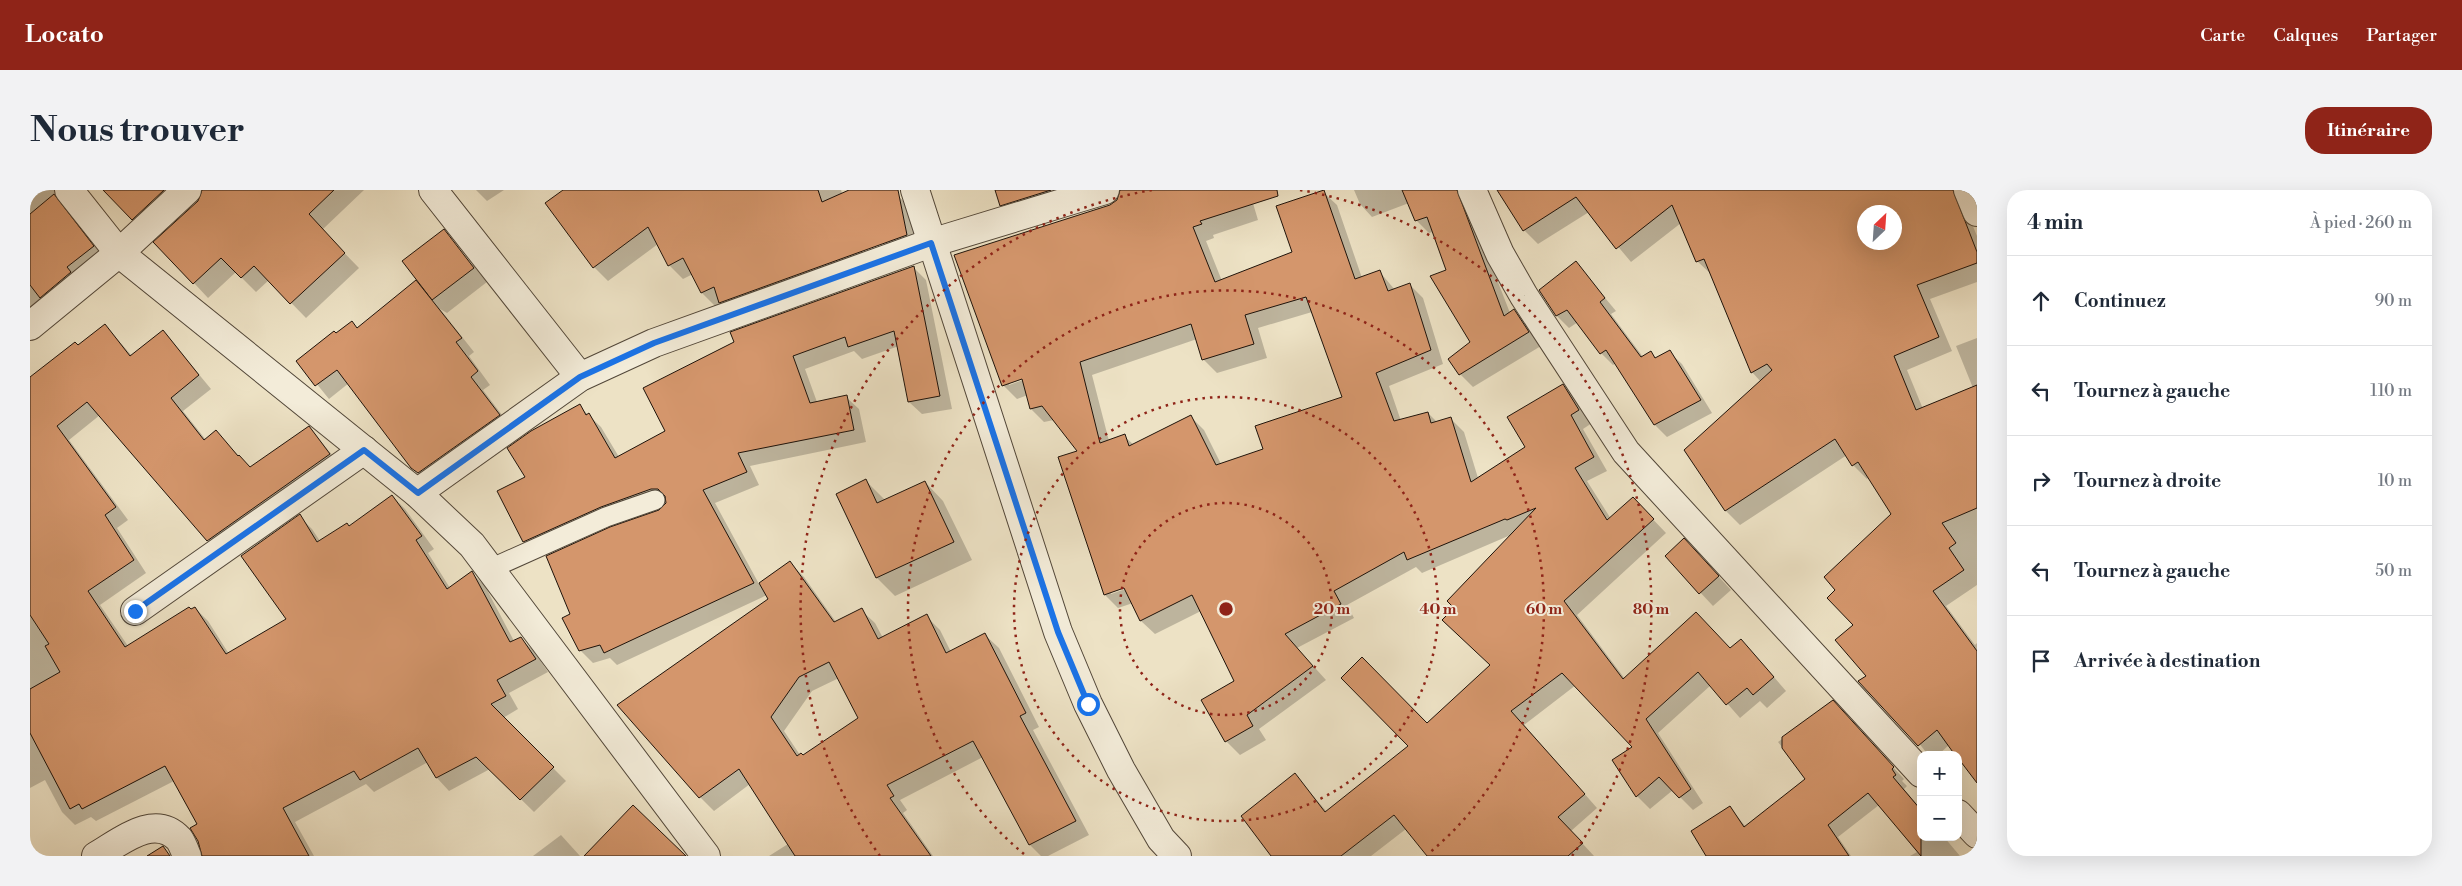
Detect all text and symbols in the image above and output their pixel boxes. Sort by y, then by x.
text: Locato [25,20,104,50]
text: Carte [2200,24,2245,47]
text: Calques [2273,24,2338,47]
text: Partager [2366,24,2437,47]
button: Itinéraire [2305,107,2432,154]
text: Nous trouver [30,109,245,152]
north arrow [1857,205,1902,250]
text: 4 min [2027,210,2083,236]
text: À pied · 260 m [2310,213,2412,233]
icon: ahead [2027,287,2055,315]
text: Continuez [2074,289,2166,313]
text: 90 m [2374,291,2412,311]
icon: left [2027,377,2055,405]
text: Tournez à gauche [2074,379,2230,403]
text: 110 m [2370,381,2412,401]
icon: right [2027,467,2055,495]
text: Tournez à droite [2074,469,2221,493]
text: 10 m [2378,471,2412,491]
icon: left [2027,557,2055,585]
text: Tournez à gauche [2074,559,2230,583]
text: 50 m [2375,561,2412,581]
route end [124,600,147,623]
centre of rings [1217,600,1235,618]
text: 20 m [1314,600,1351,619]
text: 40 m [1419,600,1457,619]
text: 60 m [1526,600,1563,619]
text: 80 m [1633,600,1670,619]
icon: arrive [2027,647,2055,675]
text: Arrivée à destination [2074,649,2260,673]
route start [1077,693,1100,716]
map controls [1917,751,1962,841]
button: + [1917,751,1962,796]
button: − [1917,796,1962,841]

